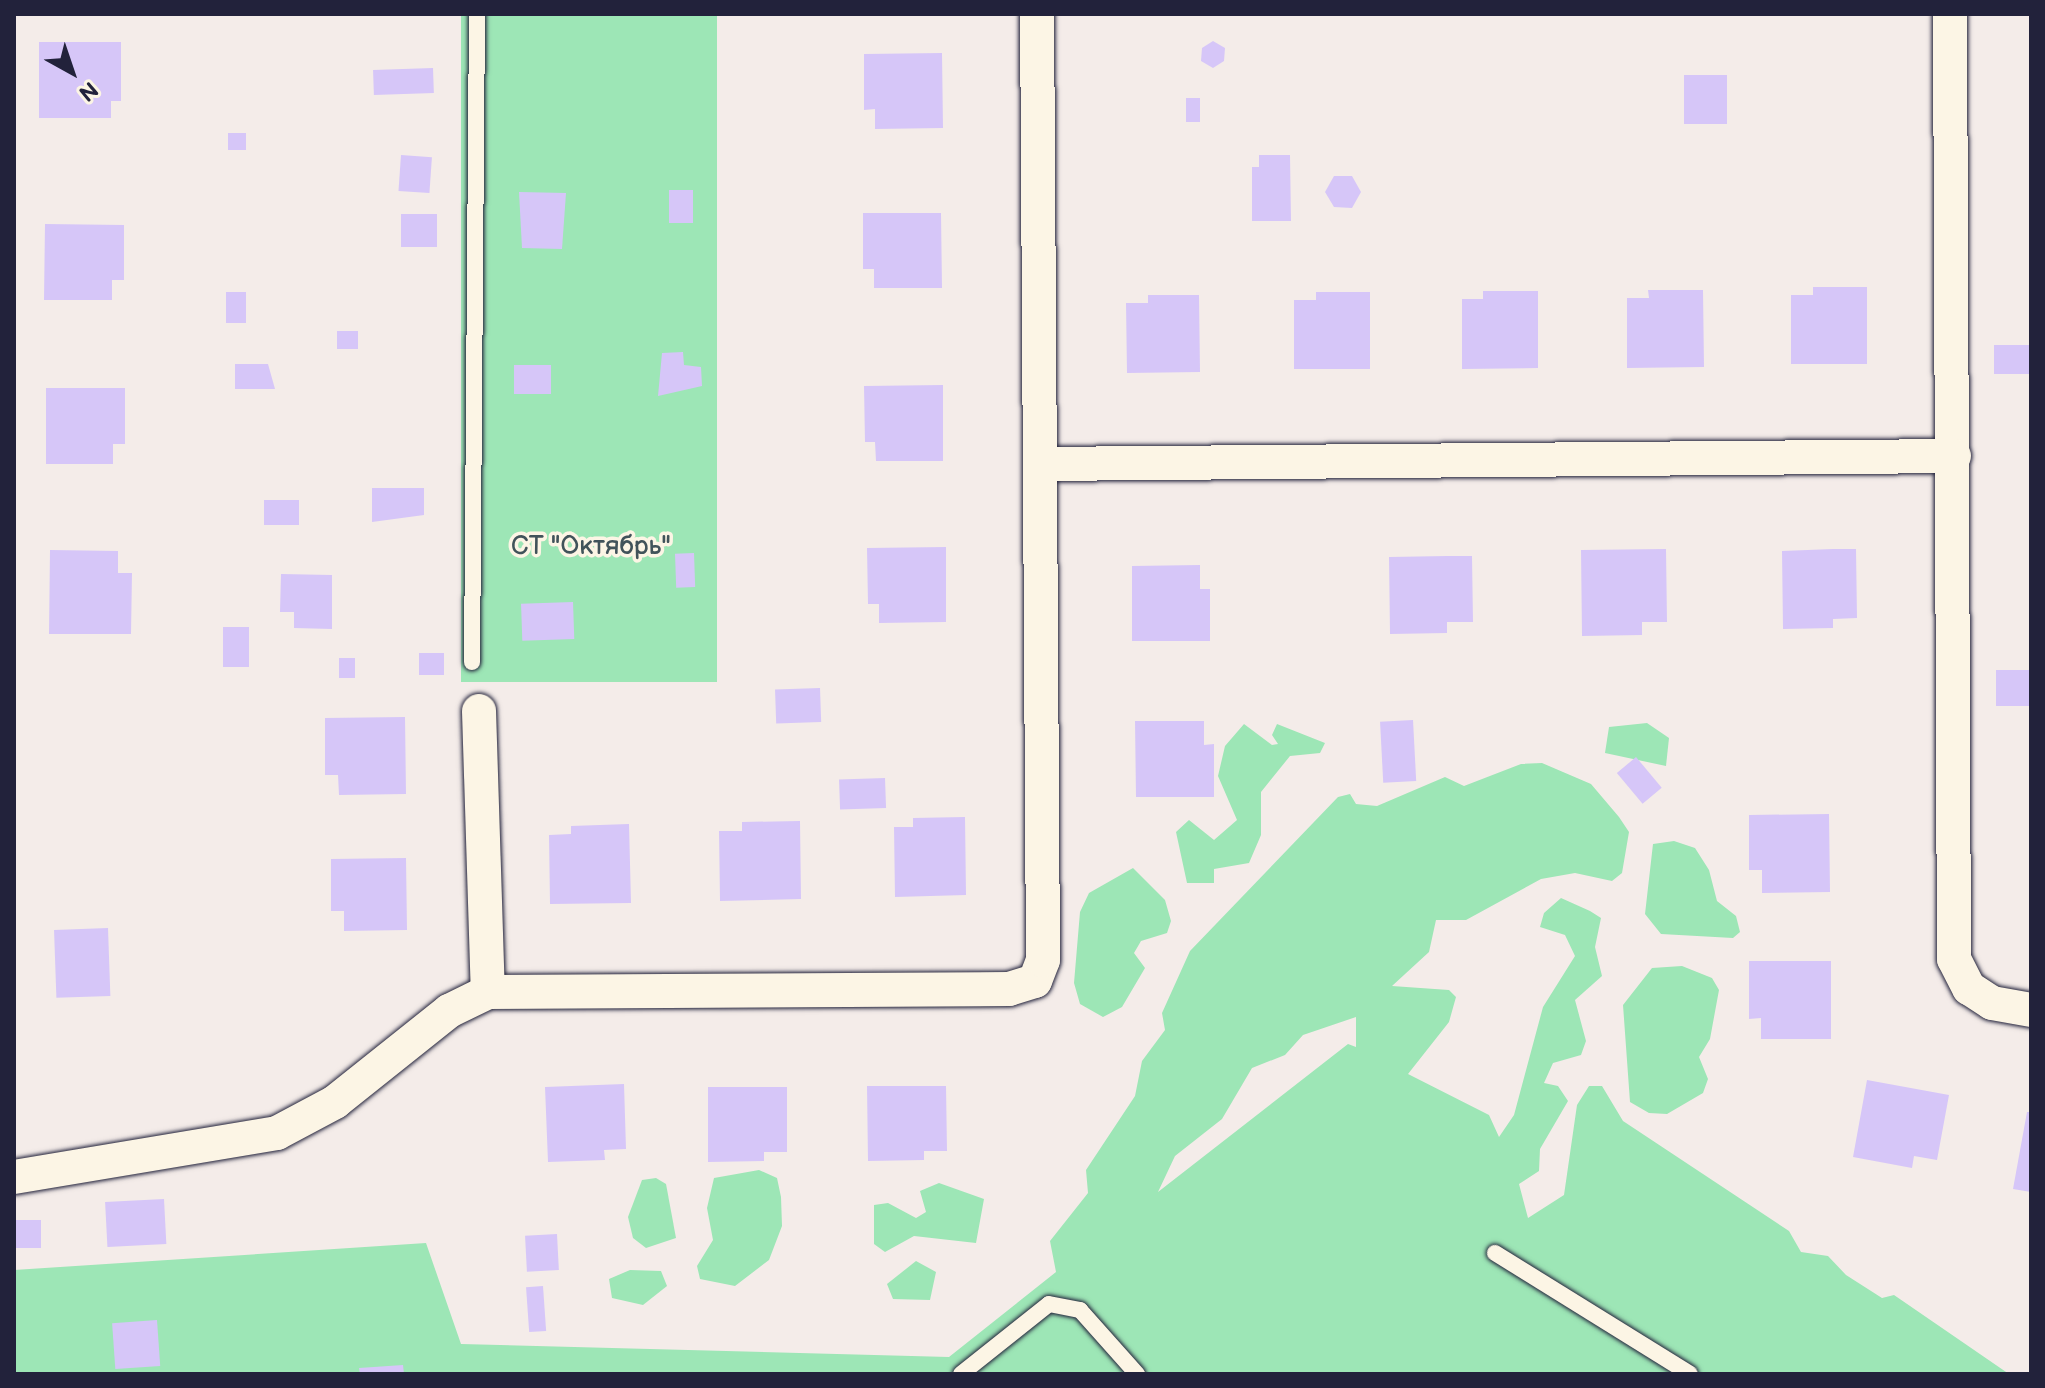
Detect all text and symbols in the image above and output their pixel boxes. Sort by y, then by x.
north arrow [32,32,112,112]
text: N [73,75,103,106]
park label: СТ "Октябрь" [511,531,671,563]

